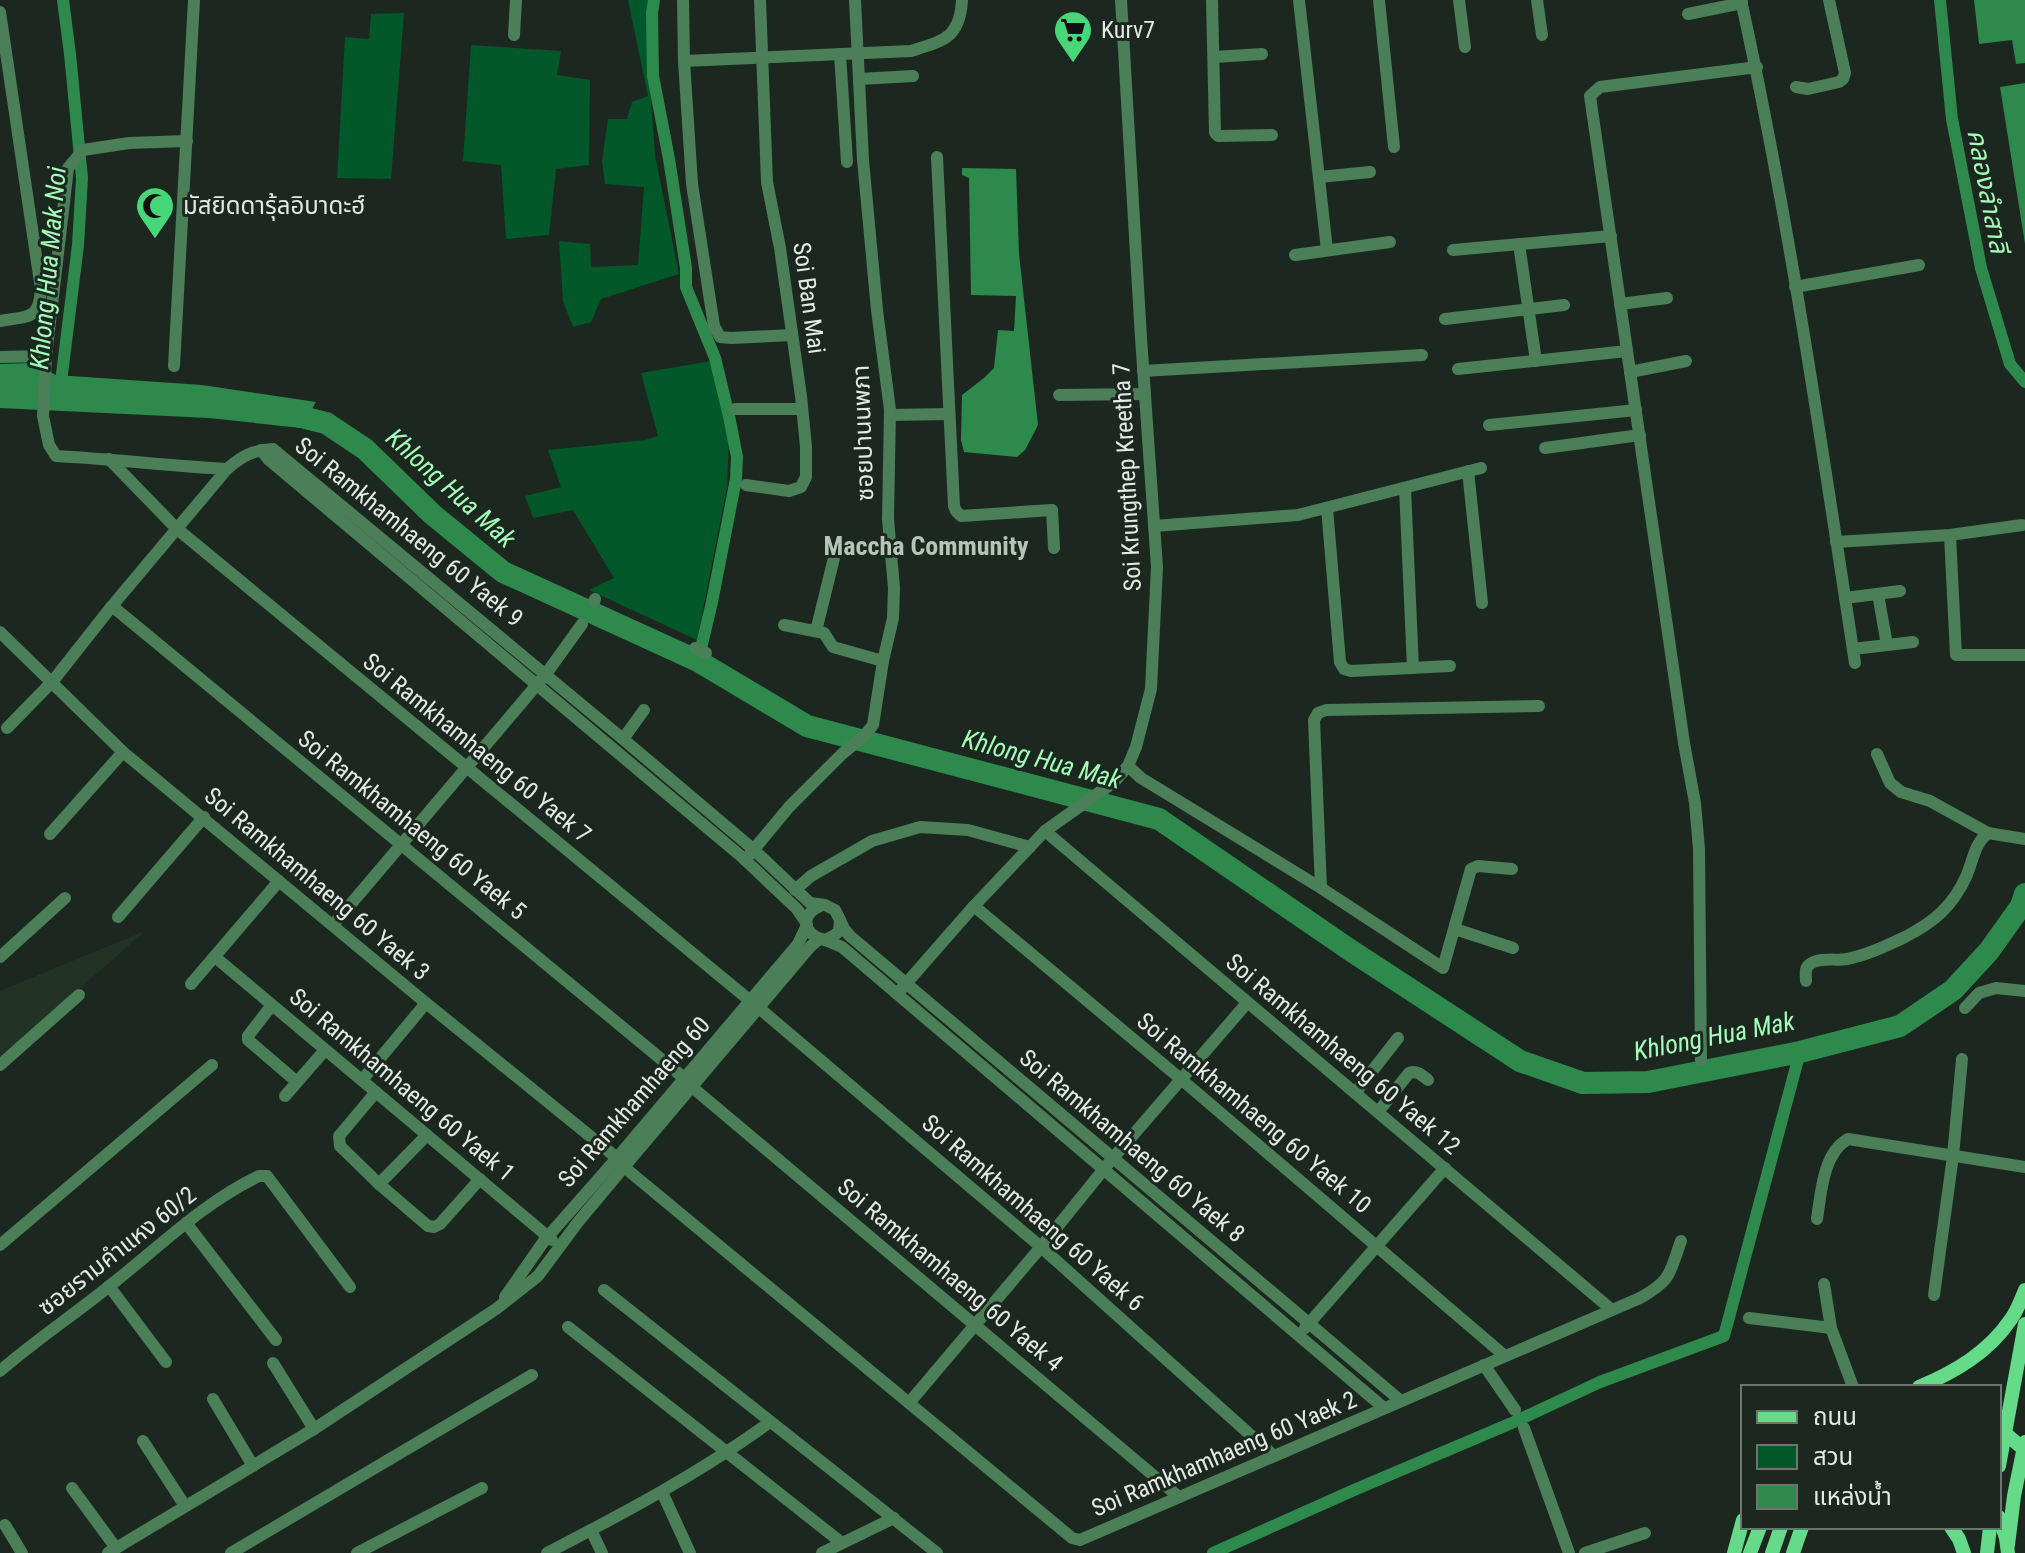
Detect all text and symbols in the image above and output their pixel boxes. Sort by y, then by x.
supermarket icon: Kurv7 [1052,9,1094,64]
place label: Kurv7 [1101,16,1155,44]
water label: คลองลำสาลี [1961,127,2015,258]
water label: Khlong Hua Mak Noi [24,165,72,371]
mosque icon: มัสยิดดารุ้ลอิบาดะฮ์ [134,185,176,240]
place label: มัสยิดดารุ้ลอิบาดะฮ์ [183,192,365,221]
street label: Soi Ban Mai [787,240,831,356]
street label: Soi Krungthep Kreetha 7 [1107,362,1147,592]
street label: ซอยปานนพภา [847,365,879,501]
water label: Khlong Hua Mak [380,422,522,554]
street label: Soi Ramkhamhaeng 60 Yaek 9 [289,431,529,633]
district label: Maccha Community [824,531,1029,561]
street label: Soi Ramkhamhaeng 60 Yaek 7 [357,647,597,849]
water label: Khlong Hua Mak [959,723,1125,795]
street label: Soi Ramkhamhaeng 60 Yaek 5 [292,724,532,926]
street label: Soi Ramkhamhaeng 60 Yaek 3 [199,782,435,986]
street label: Soi Ramkhamhaeng 60 Yaek 12 [1220,948,1466,1160]
street label: Soi Ramkhamhaeng 60 Yaek 1 [284,983,520,1187]
water label: Khlong Hua Mak [1631,1006,1798,1066]
street label: Soi Ramkhamhaeng 60 Yaek 10 [1131,1007,1377,1219]
street label: Soi Ramkhamhaeng 60 [552,1011,716,1193]
street label: Soi Ramkhamhaeng 60 Yaek 8 [1014,1044,1250,1248]
street label: Soi Ramkhamhaeng 60 Yaek 6 [916,1109,1150,1317]
street label: Soi Ramkhamhaeng 60 Yaek 4 [832,1173,1068,1377]
street label: ซอยรามคำแหง 60/2 [32,1181,202,1321]
street label: Soi Ramkhamhaeng 60 Yaek 2 [1087,1385,1361,1523]
legend [1741,1385,2001,1529]
text: ถนน [1813,1403,1857,1431]
text: สวน [1813,1443,1853,1471]
text: แหล่งน้ำ [1813,1480,1892,1511]

